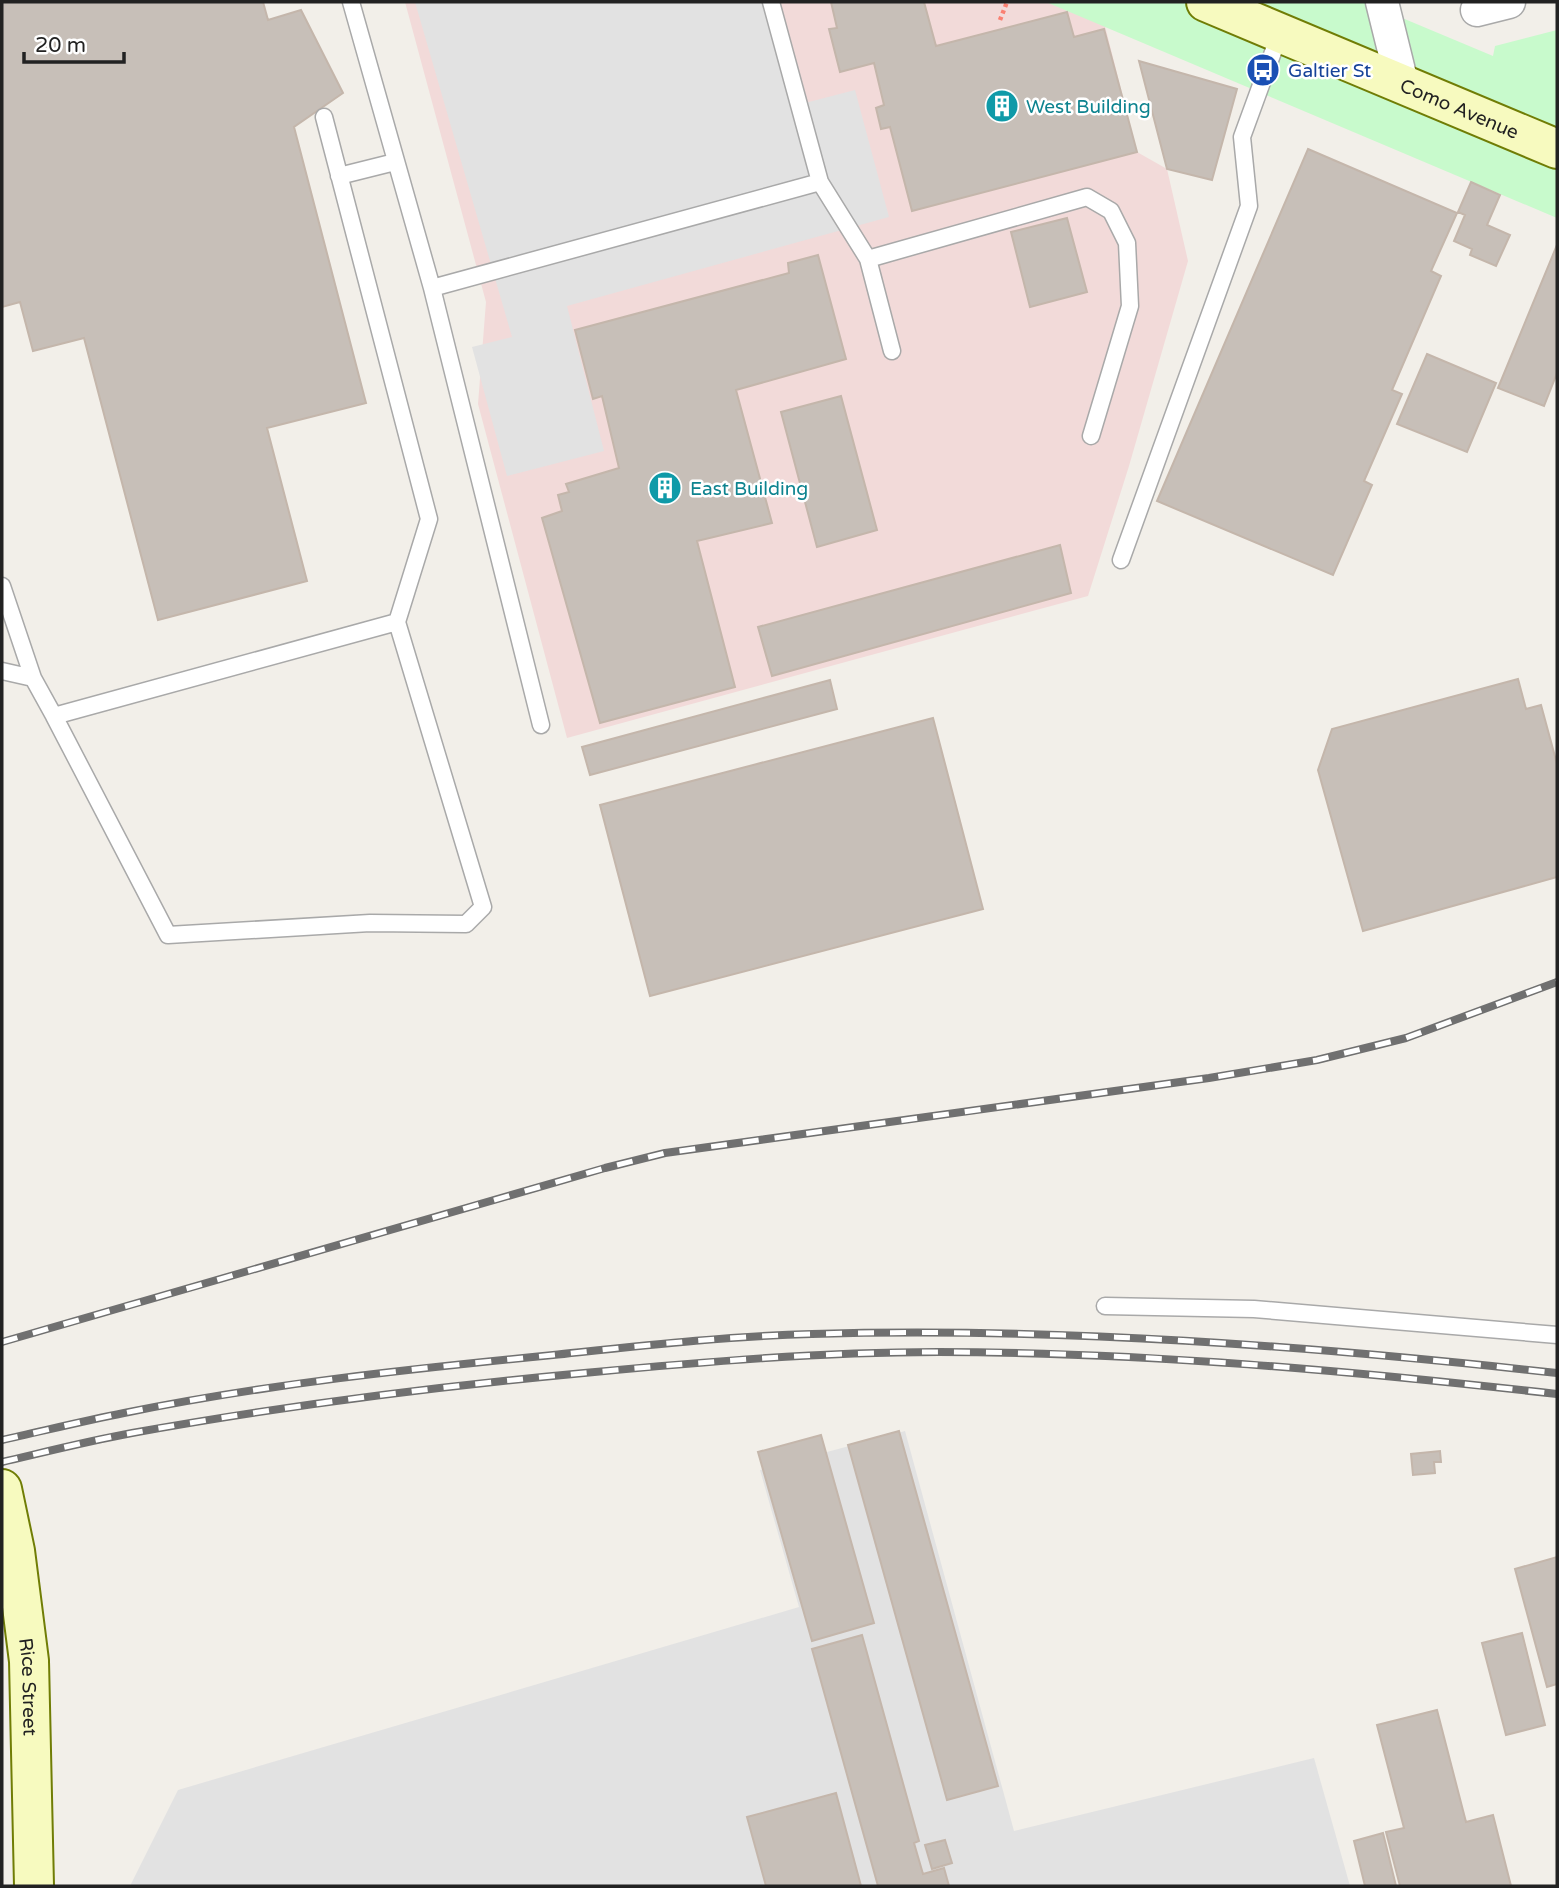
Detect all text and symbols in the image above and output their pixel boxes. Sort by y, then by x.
scale bar [24,21,124,65]
text: 20 m [35,33,86,58]
bus stop icon: Galtier St [1244,51,1282,89]
place label: Galtier St [1288,60,1371,82]
street label: Como Avenue [1397,75,1522,144]
building icon: West Building [983,87,1021,125]
place label: West Building [1026,96,1151,118]
building icon: East Building [646,469,684,507]
place label: East Building [690,478,808,500]
street label: Rice Street [14,1636,41,1736]

